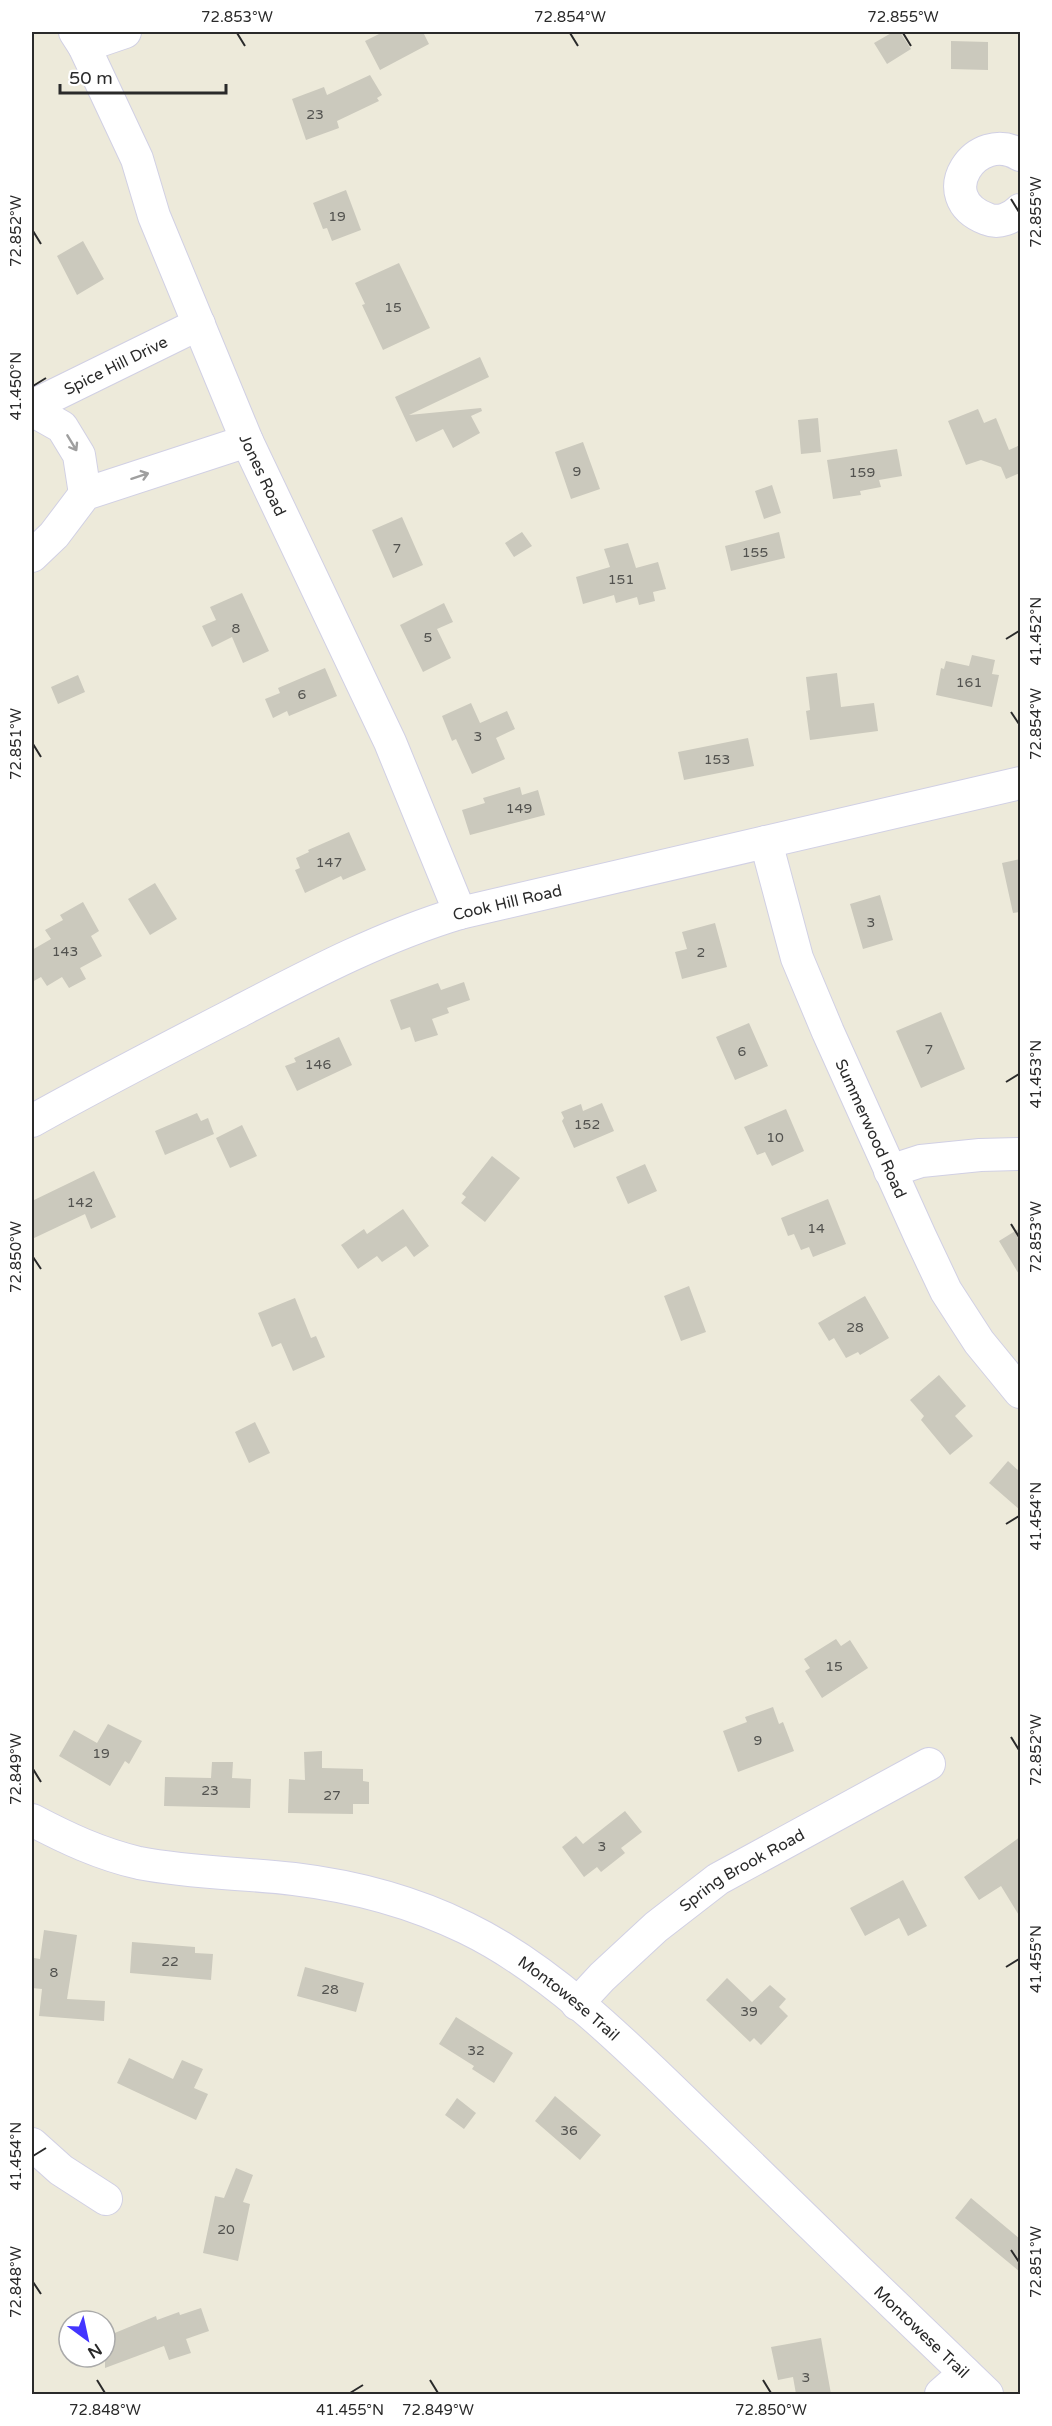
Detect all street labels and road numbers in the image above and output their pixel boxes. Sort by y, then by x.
street label: Spice Hill Drive [61,332,171,400]
street label: Jones Road [234,432,290,519]
street label: Cook Hill Road [450,881,564,926]
street label: Summerwood Road [830,1056,911,1202]
street label: Spring Brook Road [676,1825,808,1916]
street label: Montowese Trail [514,1952,623,2045]
street label: Montowese Trail [869,2282,973,2383]

